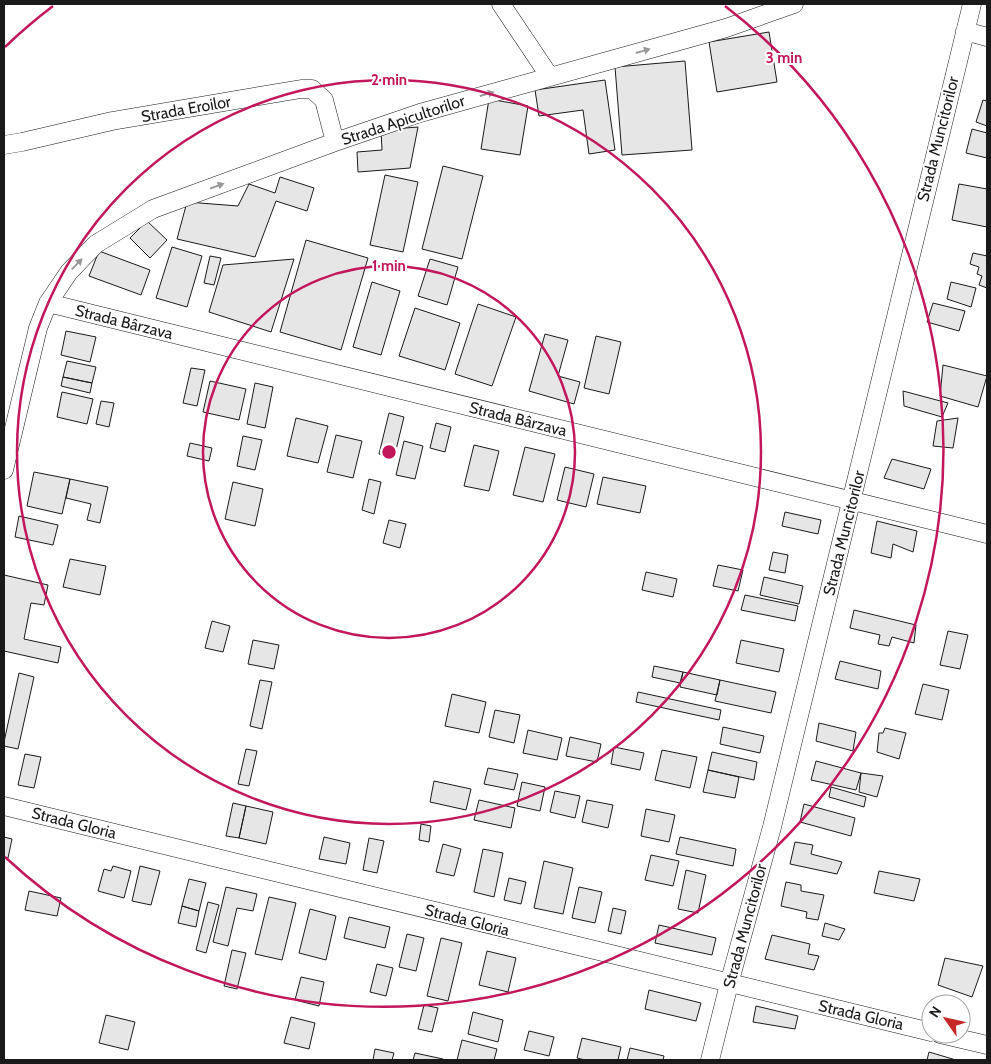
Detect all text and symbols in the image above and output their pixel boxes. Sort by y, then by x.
one-way arrow [636,46,651,54]
text: 3 min [766,49,802,67]
text: 2 min [371,71,407,89]
street label: Strada Muncitorilor [913,74,963,203]
one-way arrow [479,90,494,98]
street label: Strada Apicultorilor [339,91,468,149]
street label: Strada Eroilor [140,92,233,126]
one-way arrow [210,182,225,190]
text: 1 min [372,257,406,275]
one-way arrow [71,258,83,270]
street label: Strada Bârzava [73,301,175,343]
street label: Strada Bârzava [467,398,569,440]
centre of rings [380,443,398,461]
street label: Strada Muncitorilor [819,468,869,597]
street label: Strada Gloria [30,803,119,843]
street label: Strada Muncitorilor [719,861,771,990]
street label: Strada Gloria [423,900,512,940]
north arrow [921,994,971,1044]
street label: Strada Gloria [817,996,906,1034]
text: N [925,1003,945,1021]

